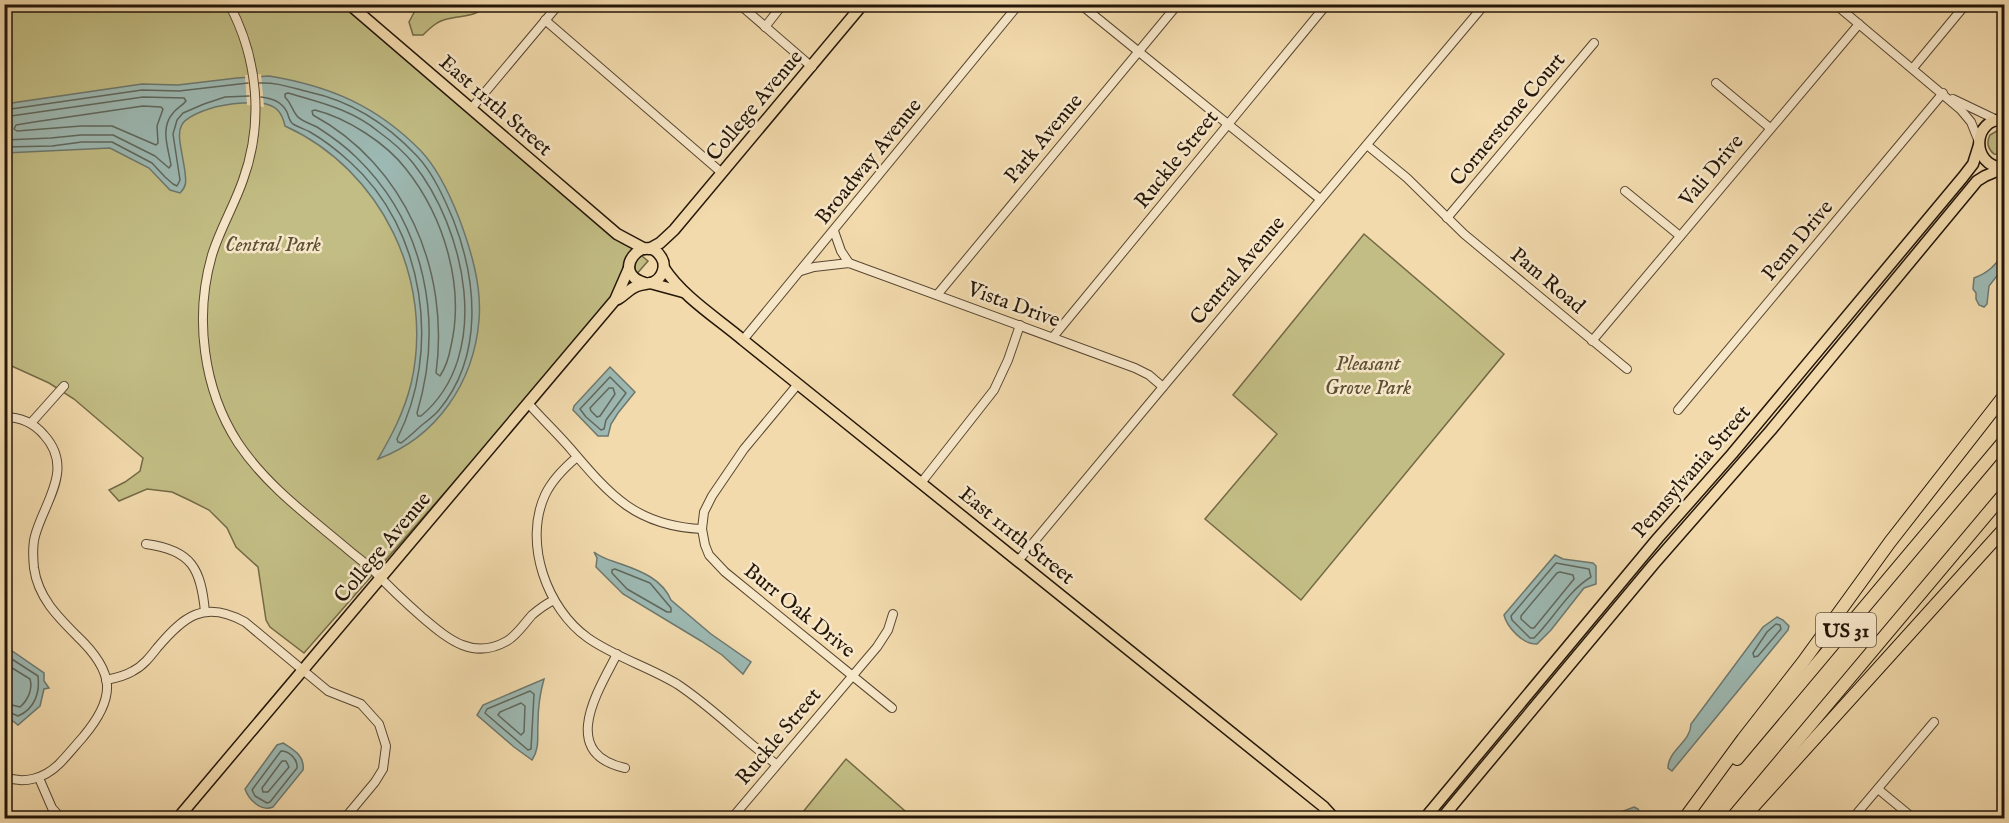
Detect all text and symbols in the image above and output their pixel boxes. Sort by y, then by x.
street label: College Avenue [701,45,810,167]
street label: Cornerstone Court [1445,48,1572,192]
street label: East 111th Street [433,50,557,163]
street label: Park Avenue [999,88,1090,189]
street label: Broadway Avenue [810,93,929,231]
street label: Ruckle Street [1129,105,1225,215]
street label: Vali Drive [1673,129,1750,213]
street label: Penn Drive [1757,195,1840,287]
street label: Central Avenue [1185,211,1292,331]
park label: Central Park [225,232,322,259]
street label: Pam Road [1504,242,1591,321]
street label: Vista Drive [963,276,1064,335]
park label: Pleasant Grove Park [1325,351,1412,402]
street label: Pennsylvania Street [1627,400,1757,544]
street label: East 111th Street [953,481,1080,591]
street label: College Avenue [329,487,438,609]
street label: Burr Oak Drive [738,558,861,665]
road number: US 31 [1816,613,1876,647]
street label: Ruckle Street [731,683,828,791]

